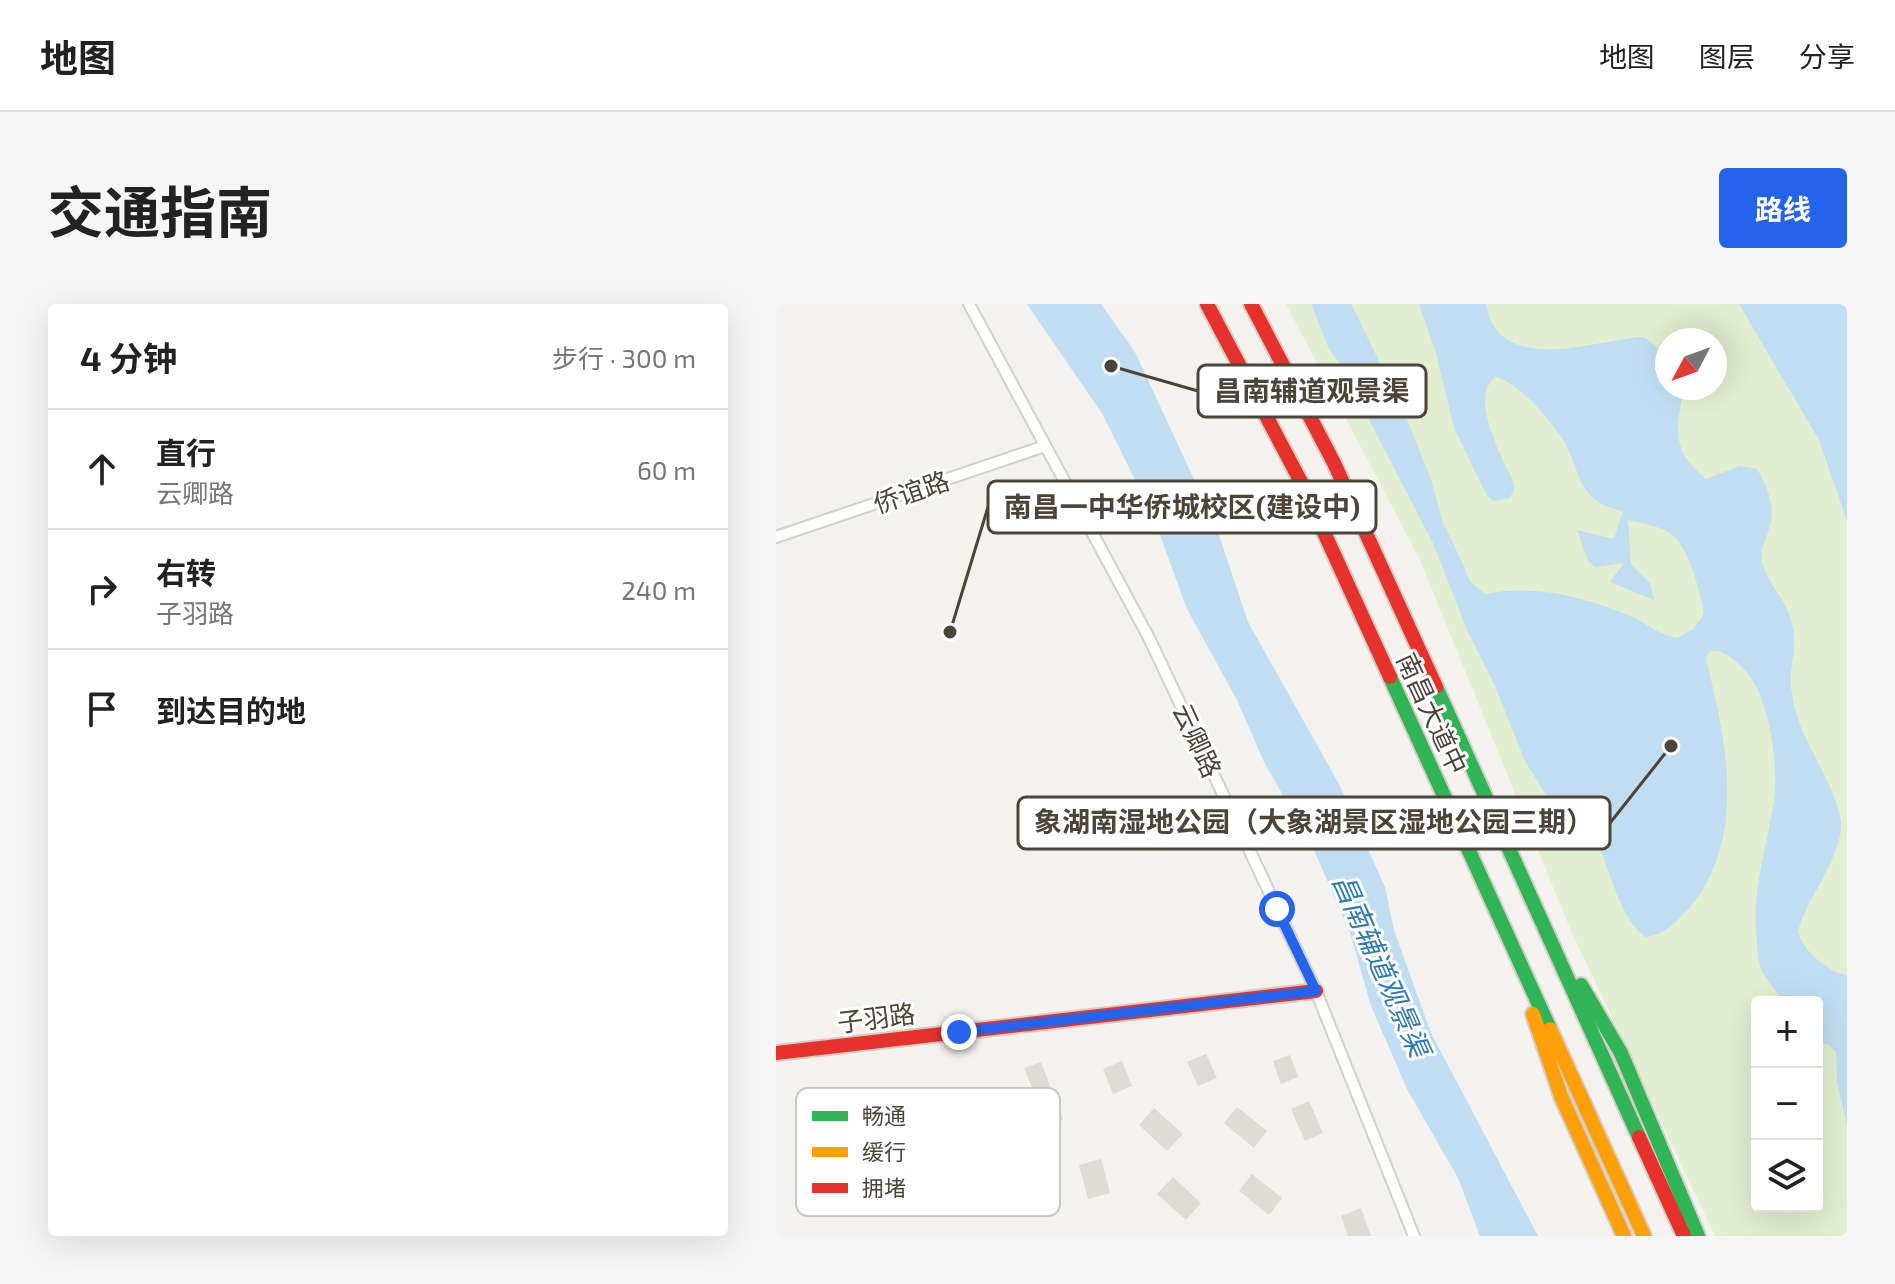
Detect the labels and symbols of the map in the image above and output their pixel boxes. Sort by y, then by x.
north arrow [1655,328,1727,400]
callout: 昌南辅道观景渠 [1198,365,1426,417]
text: 昌南辅道观景渠 [1214,373,1410,407]
street label: 侨谊路 [869,464,953,518]
callout: 南昌一中华侨城校区(建设中) [988,481,1376,533]
text: 南昌一中华侨城校区(建设中) [1004,489,1360,523]
street label: 南昌大道中 [1391,648,1475,778]
street label: 云卿路 [1167,698,1229,782]
callout: 象湖南湿地公园（大象湖景区湿地公园三期） [1018,797,1610,849]
text: 象湖南湿地公园（大象湖景区湿地公园三期） [1034,804,1594,838]
water label: 昌南辅道观景渠 [1327,869,1439,1065]
route start [1259,891,1295,927]
street label: 子羽路 [835,997,917,1037]
route end [941,1014,977,1050]
legend [796,1088,1060,1216]
text: 畅通 [862,1102,906,1128]
text: 缓行 [862,1138,906,1164]
text: 拥堵 [862,1174,906,1200]

